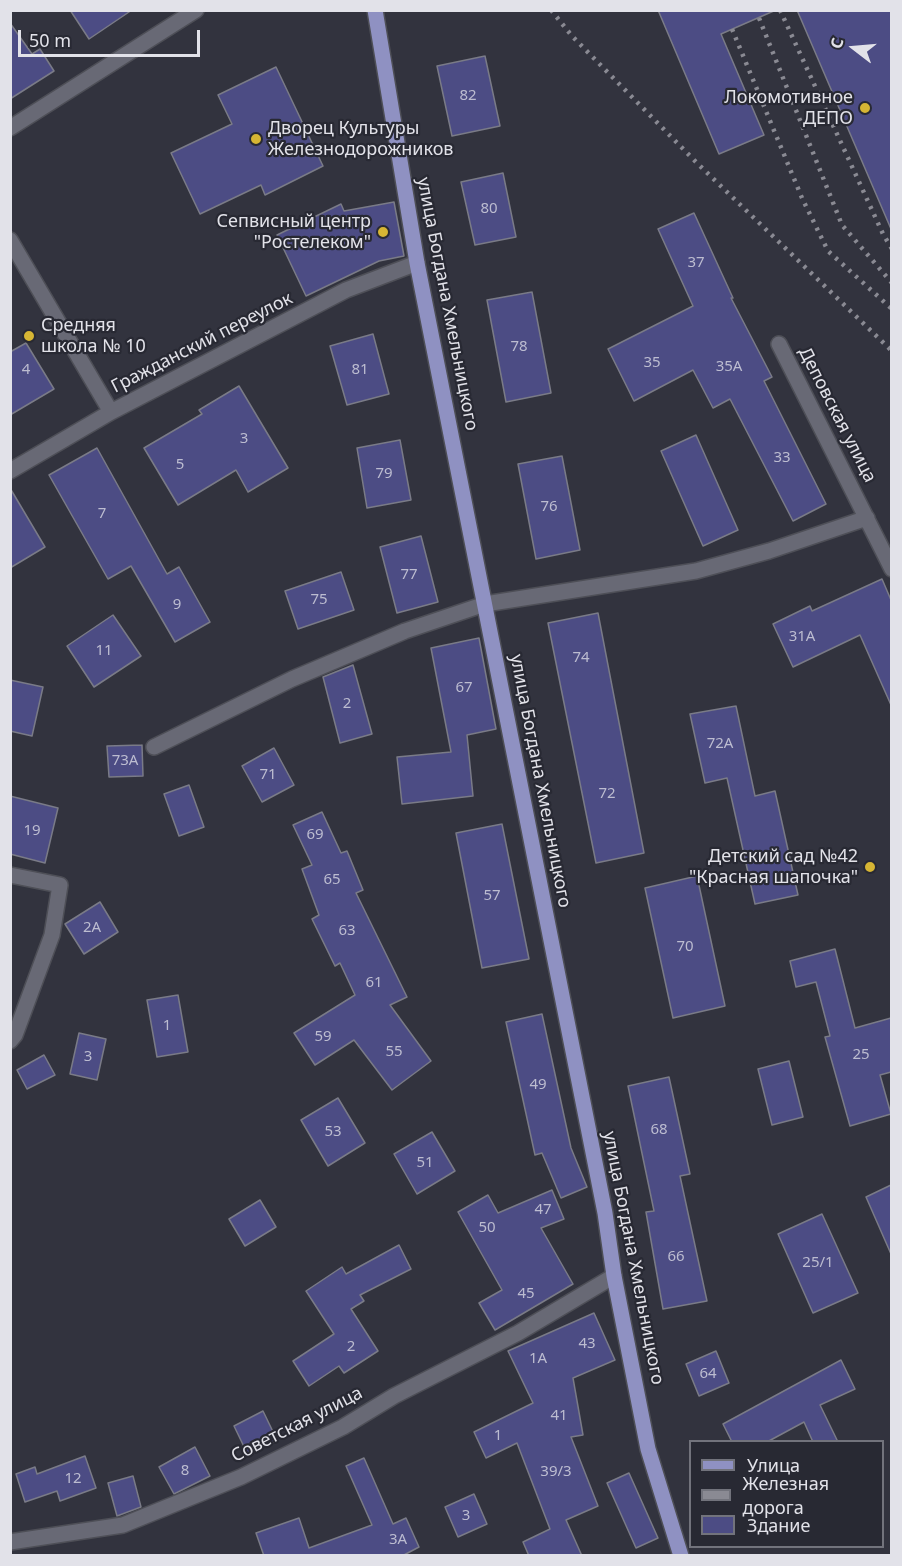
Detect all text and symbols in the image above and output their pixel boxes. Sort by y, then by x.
scale bar [21,18,202,56]
north arrow [824,18,884,78]
text: 50 m [29,28,71,52]
text: С [825,35,849,51]
house number: 82 [459,87,477,105]
place label: Локомотивное ДЕПО [724,87,853,130]
marker: Локомотивное ДЕПО [858,101,872,115]
place label: Дворец Культуры Железнодорожников [268,118,454,160]
marker: Дворец Культуры Железнодорожников [249,132,263,146]
street label: улица Богдана Хмельницкого [412,176,482,432]
house number: 80 [480,200,498,218]
place label: Сепвисный центр "Ростелеком" [217,211,371,254]
marker: Сепвисный центр "Ростелеком" [376,225,390,239]
house number: 37 [687,254,705,272]
street label: Гражданский переулок [108,288,296,398]
place label: Средняя школа № 10 [41,315,146,358]
marker: Средняя школа № 10 [22,329,36,343]
house number: 78 [510,338,528,356]
street label: Деповская улица [794,344,880,486]
house number: 35 [643,354,661,372]
house number: 35А [716,358,742,376]
house number: 4 [22,361,30,379]
house number: 81 [351,361,369,379]
house number: 3 [240,430,248,448]
house number: 33 [773,449,791,467]
house number: 5 [176,456,184,474]
house number: 79 [375,465,393,483]
house number: 76 [540,498,558,516]
house number: 7 [98,505,106,523]
house number: 77 [400,566,418,584]
house number: 75 [310,591,328,609]
house number: 9 [173,596,181,614]
house number: 31А [789,628,815,646]
house number: 11 [95,642,113,660]
house number: 74 [572,649,590,667]
street label: улица Богдана Хмельницкого [505,653,575,909]
house number: 67 [455,679,473,697]
house number: 2 [343,695,351,713]
house number: 72А [707,735,733,753]
house number: 73А [112,752,138,770]
house number: 71 [259,766,277,784]
house number: 72 [598,785,616,803]
house number: 19 [23,822,41,840]
house number: 69 [306,826,324,844]
place label: Детский сад №42 "Красная шапочка" [689,846,858,888]
marker: Детский сад №42 "Красная шапочка" [863,860,877,874]
house number: 65 [323,871,341,889]
house number: 57 [483,887,501,905]
house number: 2А [83,919,101,937]
house number: 63 [338,922,356,940]
house number: 70 [676,938,694,956]
house number: 61 [365,974,383,992]
house number: 1 [163,1017,171,1035]
house number: 59 [314,1028,332,1046]
house number: 55 [385,1043,403,1061]
house number: 25 [852,1046,870,1064]
house number: 3 [84,1048,92,1066]
house number: 49 [529,1076,547,1094]
house number: 68 [650,1121,668,1139]
house number: 53 [324,1123,342,1141]
street label: улица Богдана Хмельницкого [598,1130,668,1386]
house number: 51 [416,1154,434,1172]
house number: 47 [534,1201,552,1219]
house number: 50 [478,1219,496,1237]
house number: 66 [667,1248,685,1266]
house number: 25/1 [802,1254,834,1272]
house number: 45 [517,1285,535,1303]
house number: 43 [578,1335,596,1353]
house number: 2 [347,1338,355,1356]
house number: 1А [529,1350,547,1368]
house number: 64 [699,1365,717,1383]
street label: Советская улица [228,1383,366,1467]
house number: 41 [550,1407,568,1425]
house number: 1 [494,1427,502,1445]
legend [689,1440,884,1548]
text: Улица [747,1453,800,1477]
house number: 8 [181,1462,189,1480]
house number: 39/3 [540,1463,572,1481]
house number: 12 [64,1470,82,1488]
text: Железная дорога [743,1471,829,1519]
house number: 3 [462,1507,470,1525]
text: Здание [747,1513,810,1537]
house number: 3А [389,1531,407,1549]

